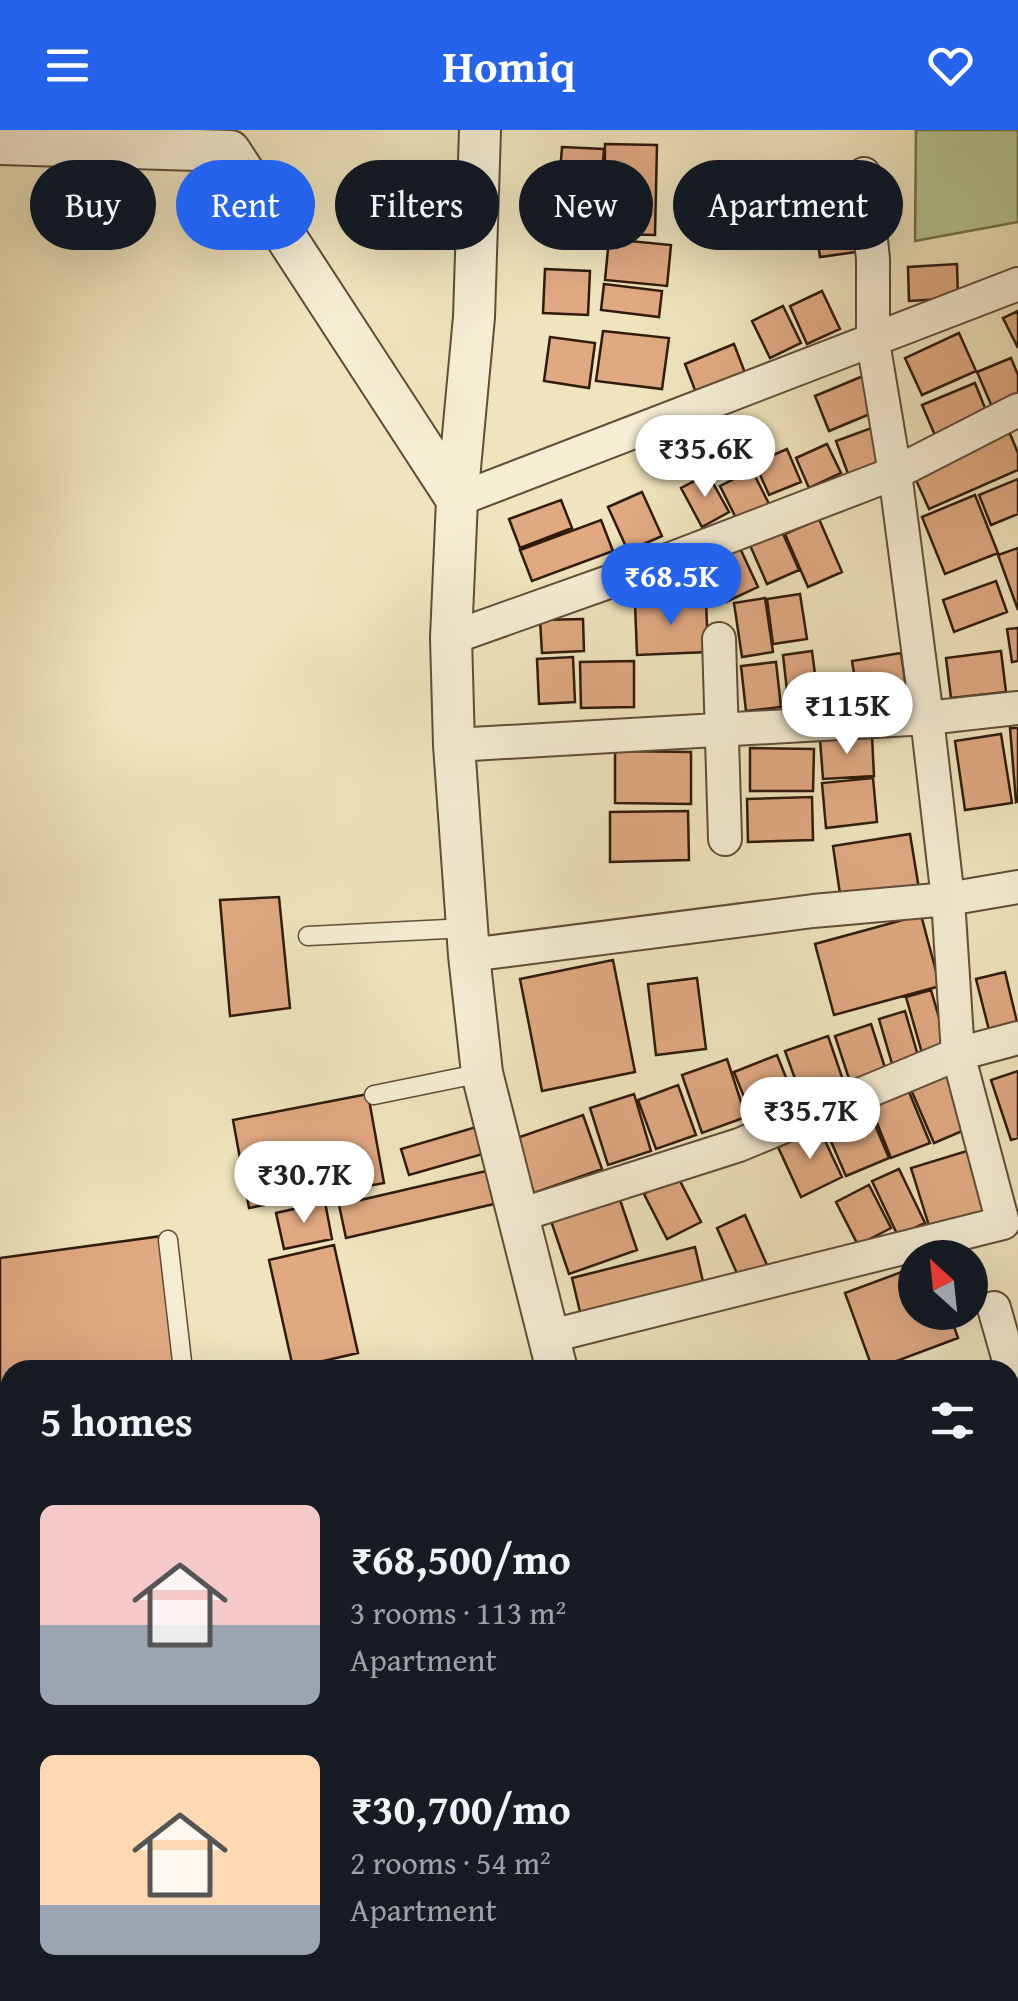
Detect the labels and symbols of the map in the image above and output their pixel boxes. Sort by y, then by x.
pin: ₹35.6K [624,415,786,500]
pin: ₹68.5K [590,543,752,628]
pin: ₹115K [777,672,917,757]
pin: ₹35.7K [729,1077,891,1162]
pin: ₹30.7K [223,1141,385,1226]
north arrow [898,1240,988,1330]

